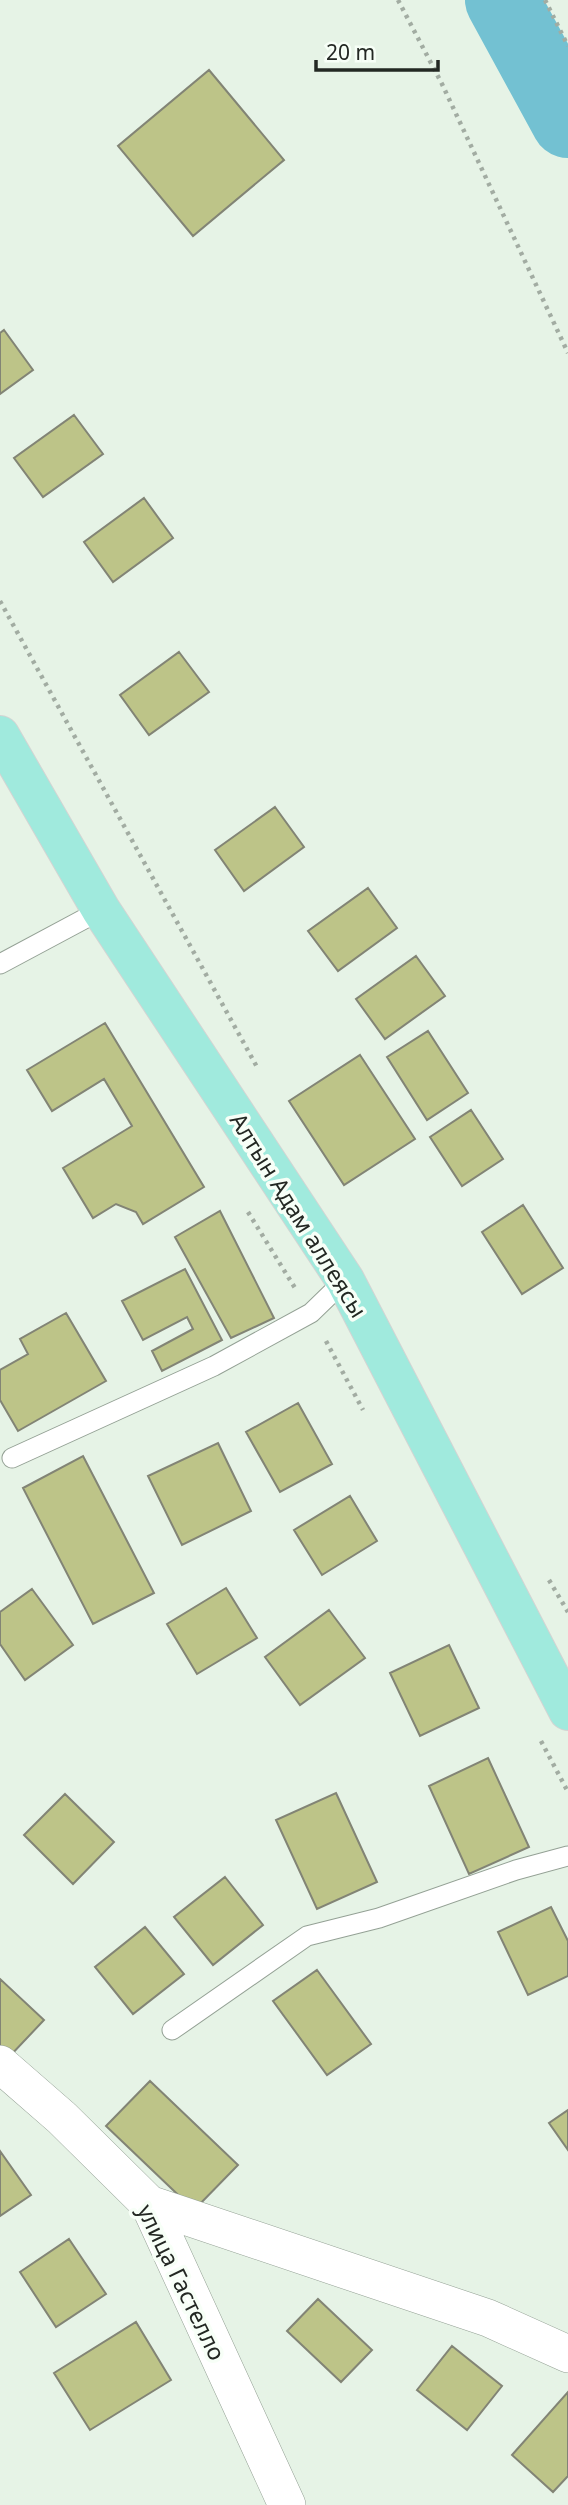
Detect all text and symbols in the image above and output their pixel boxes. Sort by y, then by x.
scale bar [316,28,438,72]
text: 20 m [326,38,375,66]
street label: Алтын Адам аллеясы [223,1107,375,1323]
street label: улица Гастелло [130,2199,234,2365]

